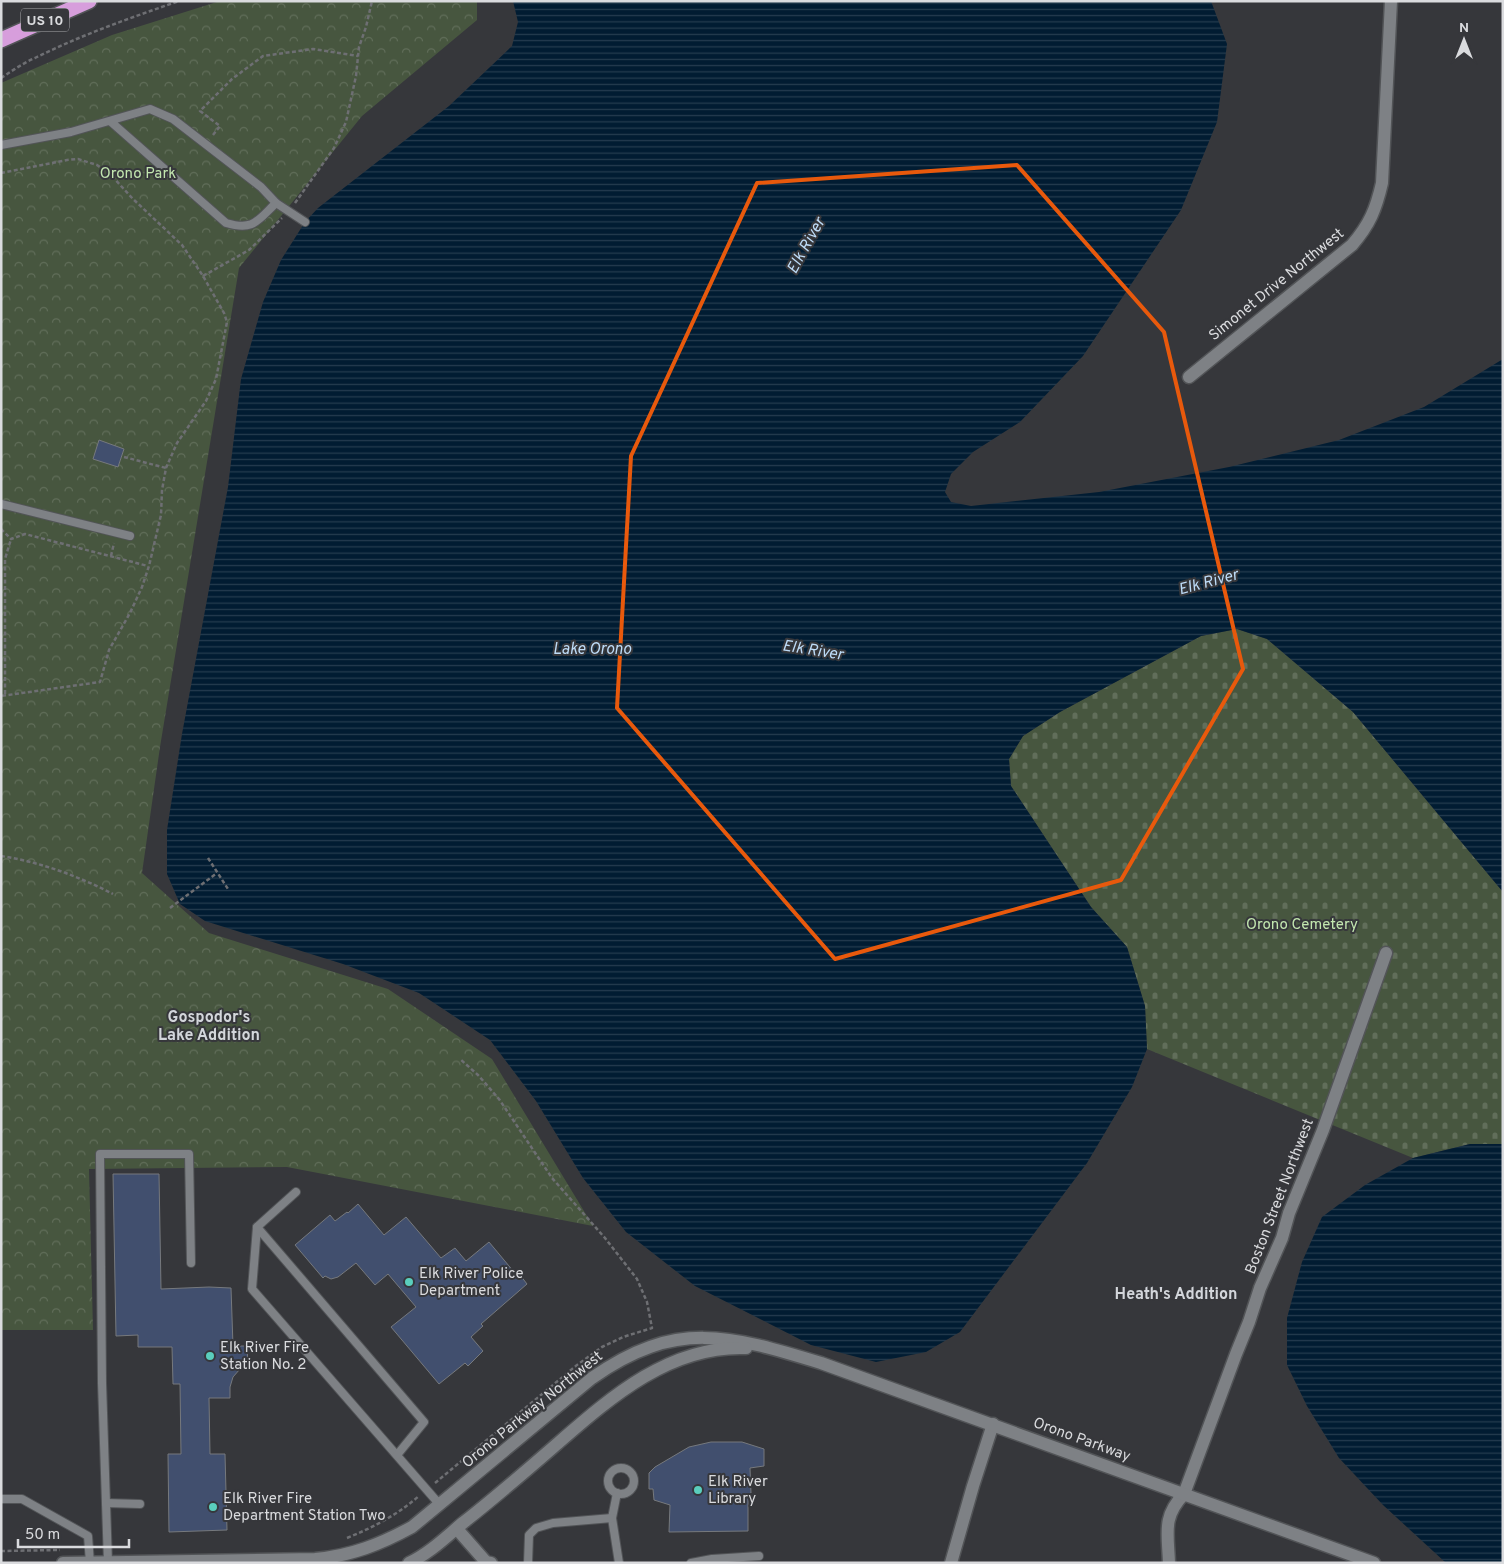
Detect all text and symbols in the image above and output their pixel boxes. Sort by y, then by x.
road number: US 10 [21,8,69,32]
north arrow [1439,15,1489,65]
text: N [1459,20,1469,37]
park label: Orono Park [100,165,176,184]
water label: Elk River [783,213,831,278]
street label: Simonet Drive Northwest [1205,225,1348,346]
water label: Elk River [1176,565,1243,601]
water label: Elk River [781,636,846,666]
water label: Lake Orono [553,640,632,660]
park label: Orono Cemetery [1246,916,1358,935]
district label: Gospodor's Lake Addition [158,1008,260,1046]
street label: Boston Street Northwest [1242,1116,1319,1277]
place label: Elk River Police Department [419,1265,524,1301]
marker: Elk River Police Department [403,1276,415,1288]
district label: Heath's Addition [1115,1285,1237,1305]
place label: Elk River Fire Station No. 2 [220,1339,309,1375]
street label: Orono Parkway Northwest [459,1348,607,1473]
marker: Elk River Fire Station No. 2 [204,1350,216,1362]
street label: Orono Parkway [1030,1414,1133,1467]
place label: Elk River Library [708,1473,768,1509]
marker: Elk River Library [692,1484,704,1496]
place label: Elk River Fire Department Station Two [223,1490,386,1526]
marker: Elk River Fire Department Station Two [207,1501,219,1513]
scale bar [18,1516,129,1548]
text: 50 m [25,1526,60,1545]

